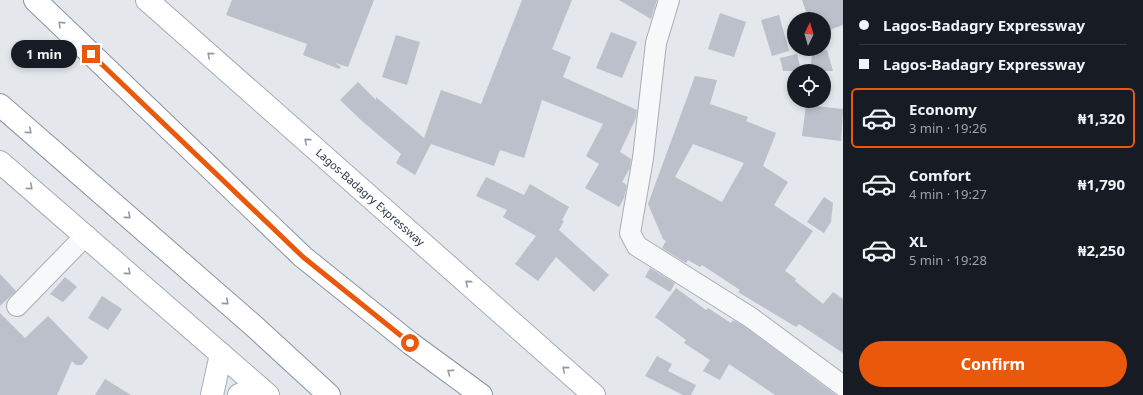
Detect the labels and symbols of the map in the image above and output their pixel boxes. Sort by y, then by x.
north arrow [787,12,831,56]
one-way arrow [58,22,66,29]
callout: 1 min [11,40,77,68]
route end [82,45,100,63]
one-way arrow [207,53,215,60]
one-way arrow [25,126,32,133]
one-way arrow [305,139,312,146]
street label: Lagos-Badagry Expressway [313,145,429,249]
one-way arrow [25,182,32,189]
one-way arrow [123,212,130,219]
one-way arrow [123,268,130,275]
one-way arrow [465,281,472,288]
one-way arrow [221,297,228,304]
route start [401,334,419,352]
one-way arrow [562,367,570,374]
one-way arrow [447,370,454,377]

